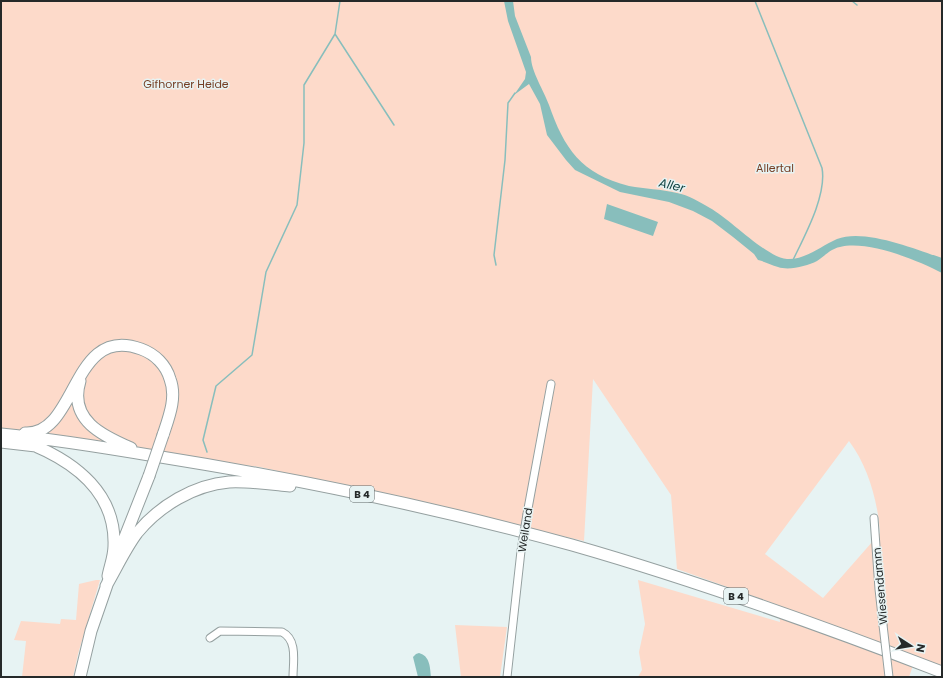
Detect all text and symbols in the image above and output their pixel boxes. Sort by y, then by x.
park label: Gifhorner Heide [143,76,229,92]
park label: Allertal [756,160,794,176]
water label: Aller [656,173,687,197]
road number: B 4 [350,486,374,502]
street label: Weiland [514,507,536,553]
street label: Wiesendamm [869,547,891,625]
road number: B 4 [724,588,748,604]
north arrow [891,626,931,666]
text: N [912,642,929,654]

